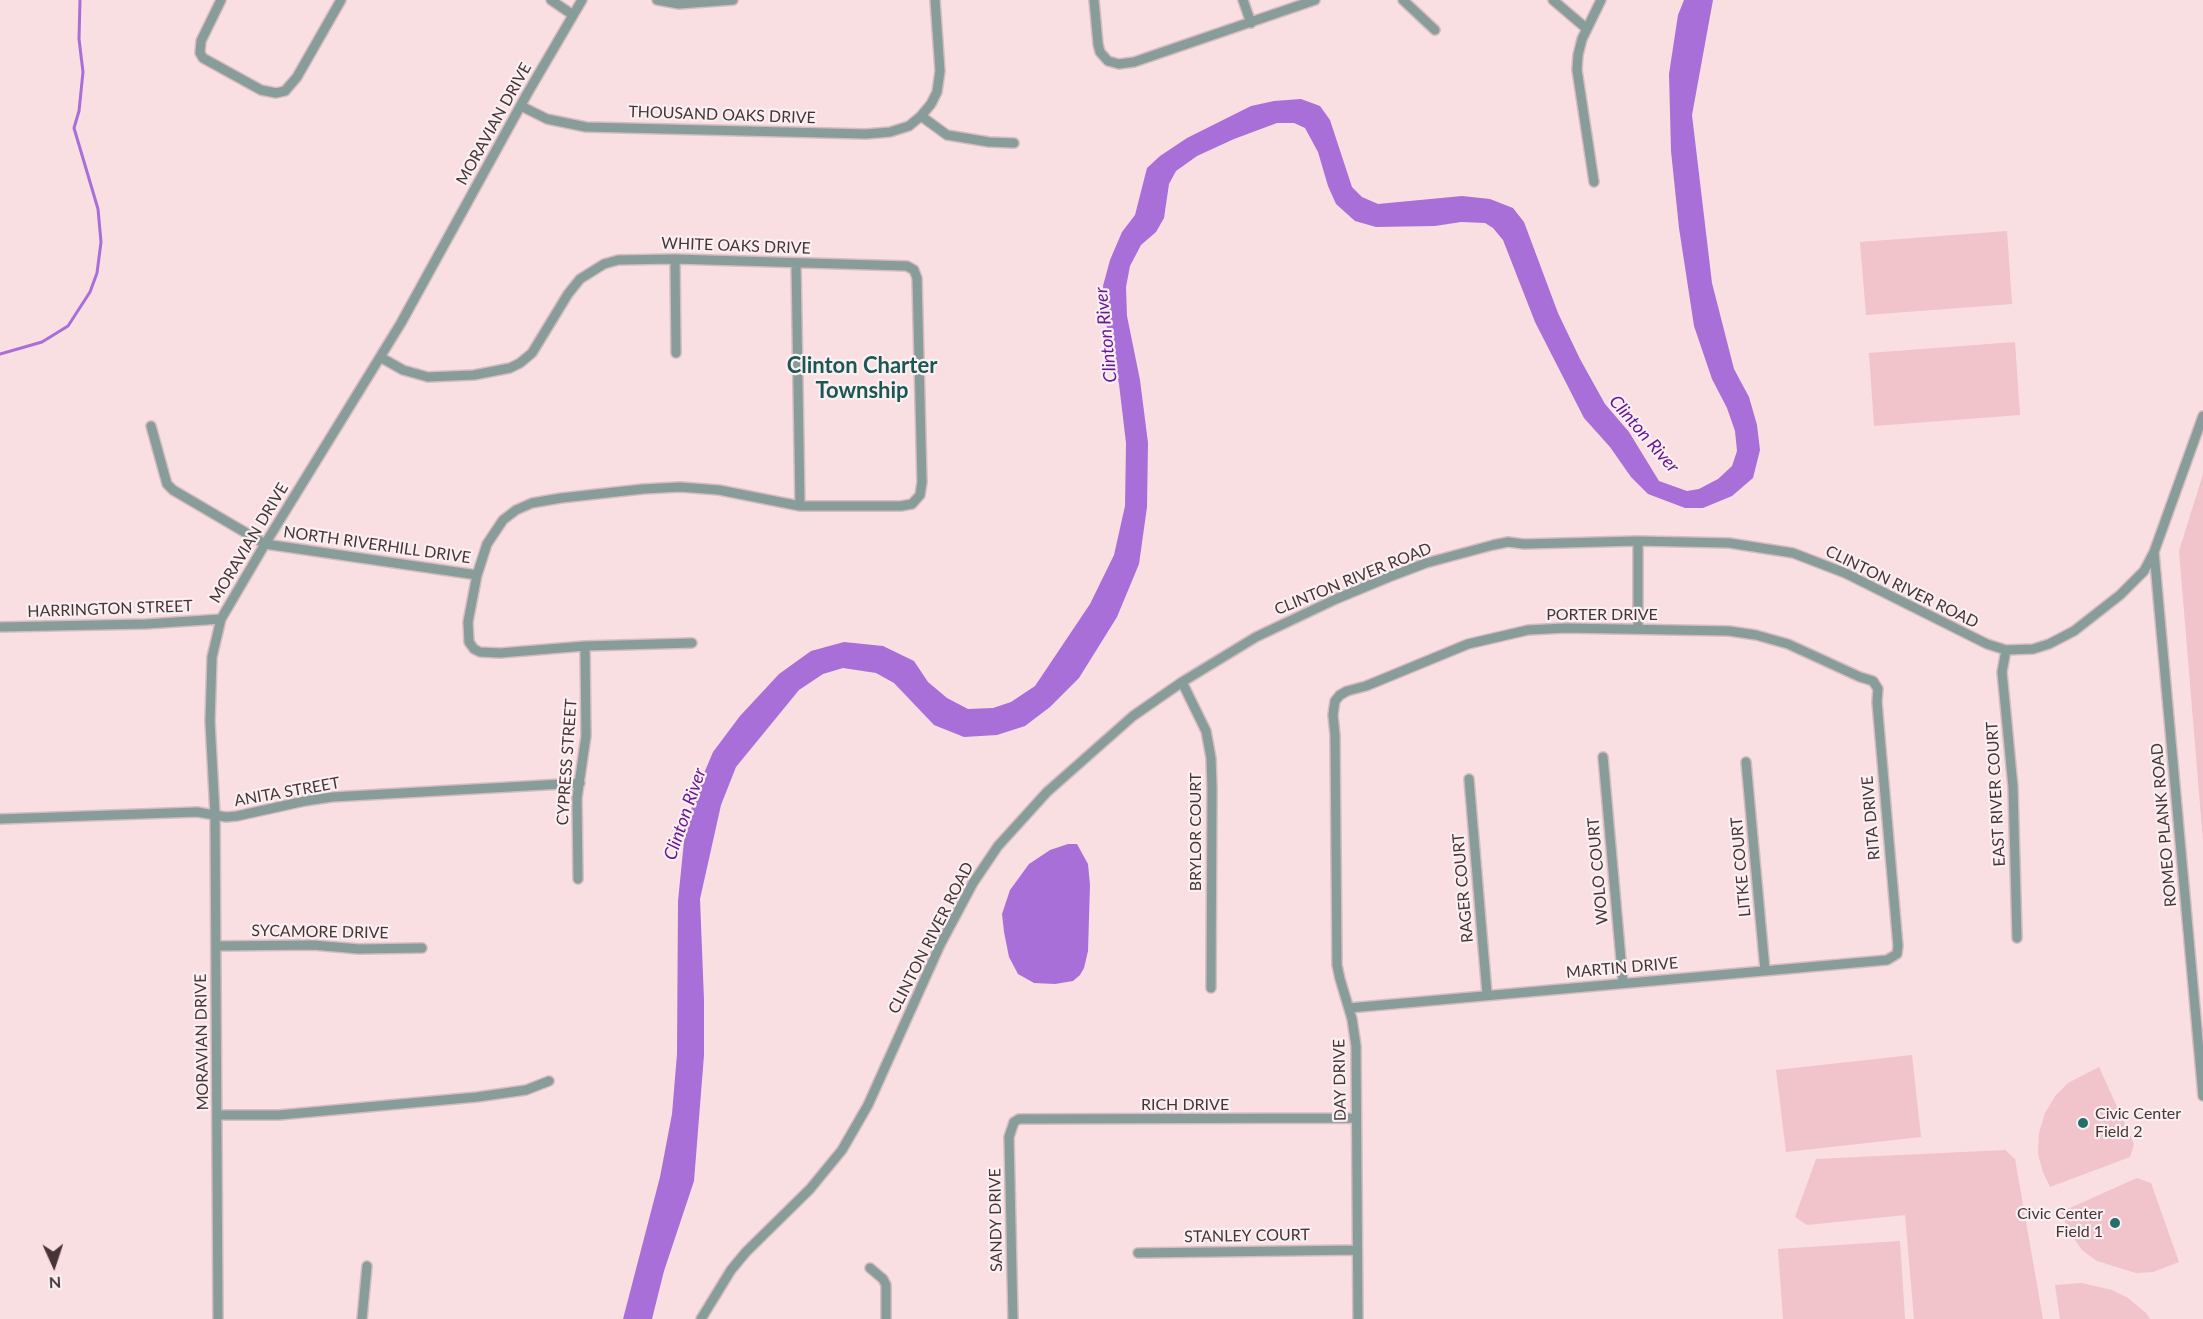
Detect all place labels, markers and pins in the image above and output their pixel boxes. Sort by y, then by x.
place label: Civic Center Field 2 [2095,1104,2181,1142]
marker: Civic Center Field 2 [2076,1116,2090,1130]
place label: Civic Center Field 1 [2017,1204,2103,1242]
marker: Civic Center Field 1 [2108,1216,2122,1230]

